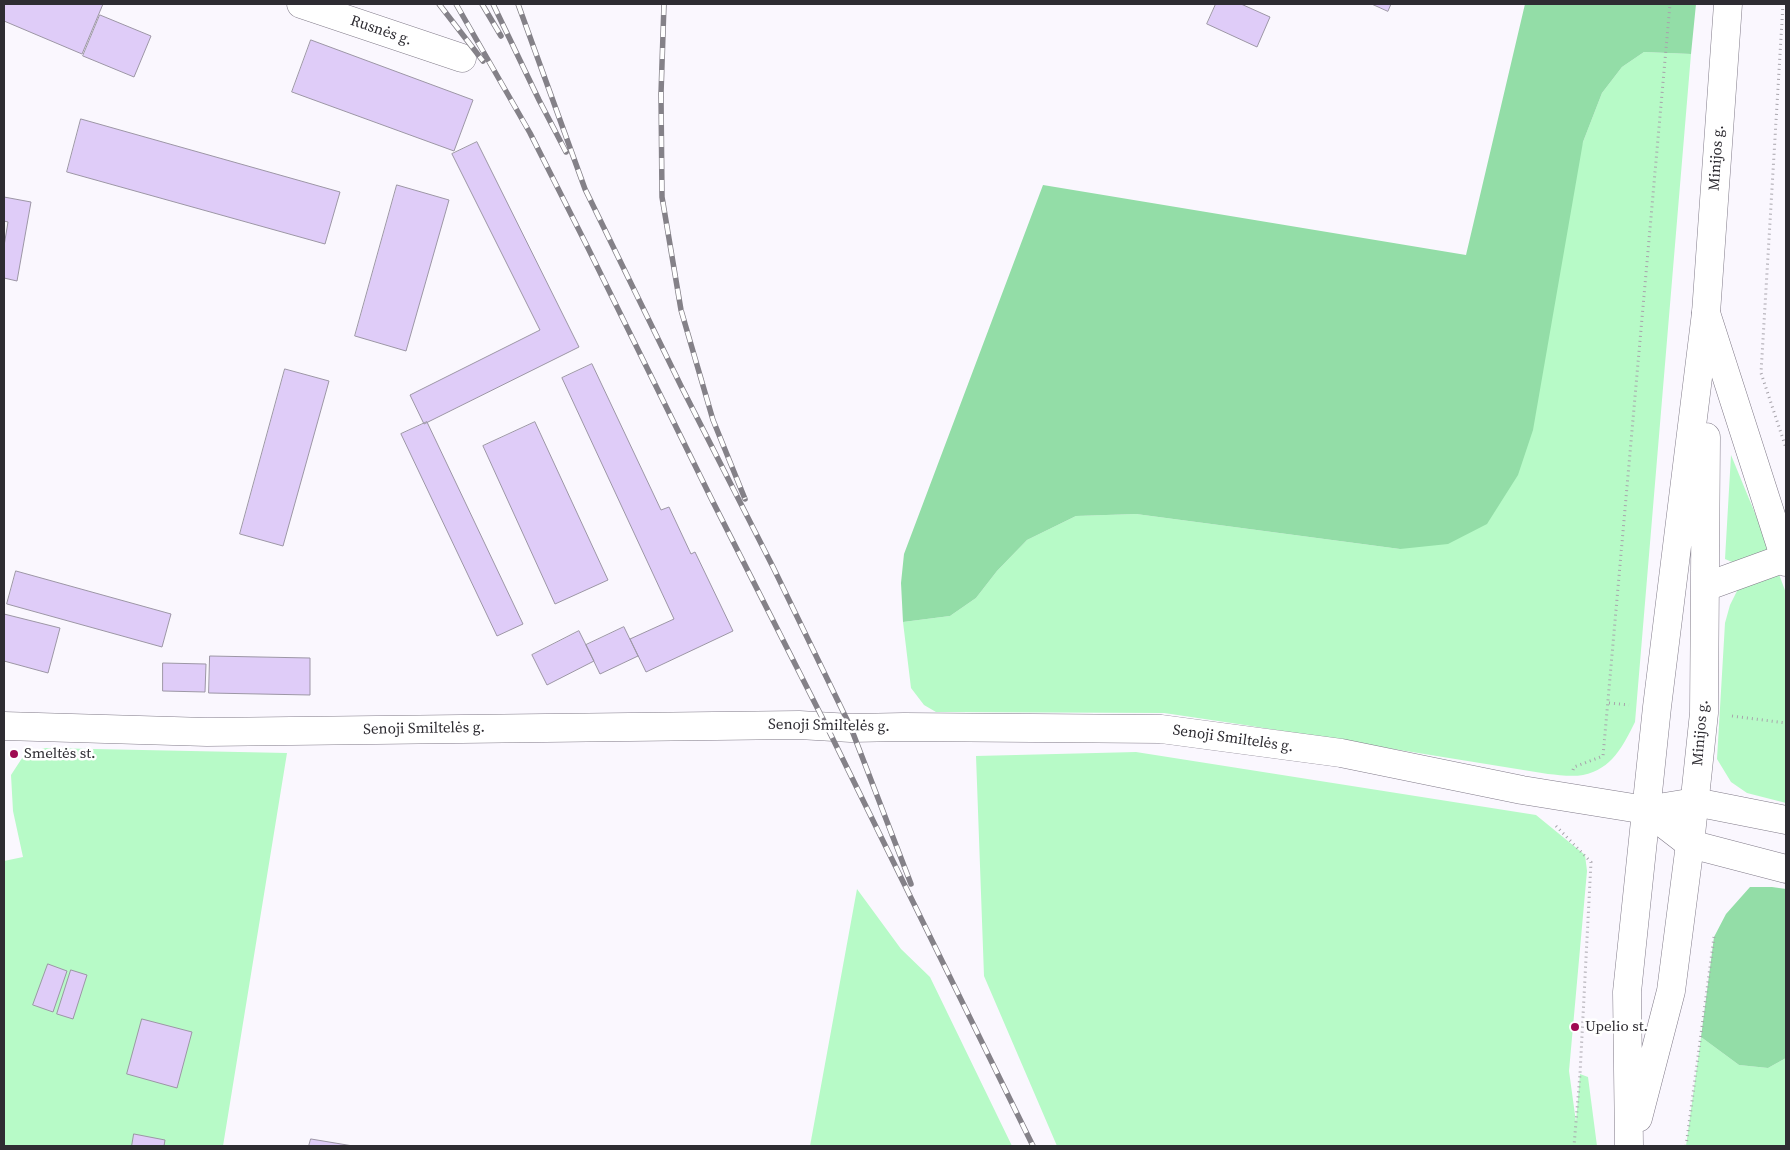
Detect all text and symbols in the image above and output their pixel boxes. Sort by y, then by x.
street label: Rusnės g. [348,12,414,50]
street label: Minijos g. [1706,124,1728,192]
street label: Minijos g. [1689,699,1713,767]
street label: Senoji Smiltelės g. [768,716,890,736]
street label: Senoji Smiltelės g. [363,719,485,739]
street label: Senoji Smiltelės g. [1171,722,1295,756]
place label: Smeltės st. [24,745,96,763]
marker: Smeltės st. [8,748,20,760]
place label: Upelio st. [1585,1018,1648,1036]
marker: Upelio st. [1569,1021,1581,1033]

